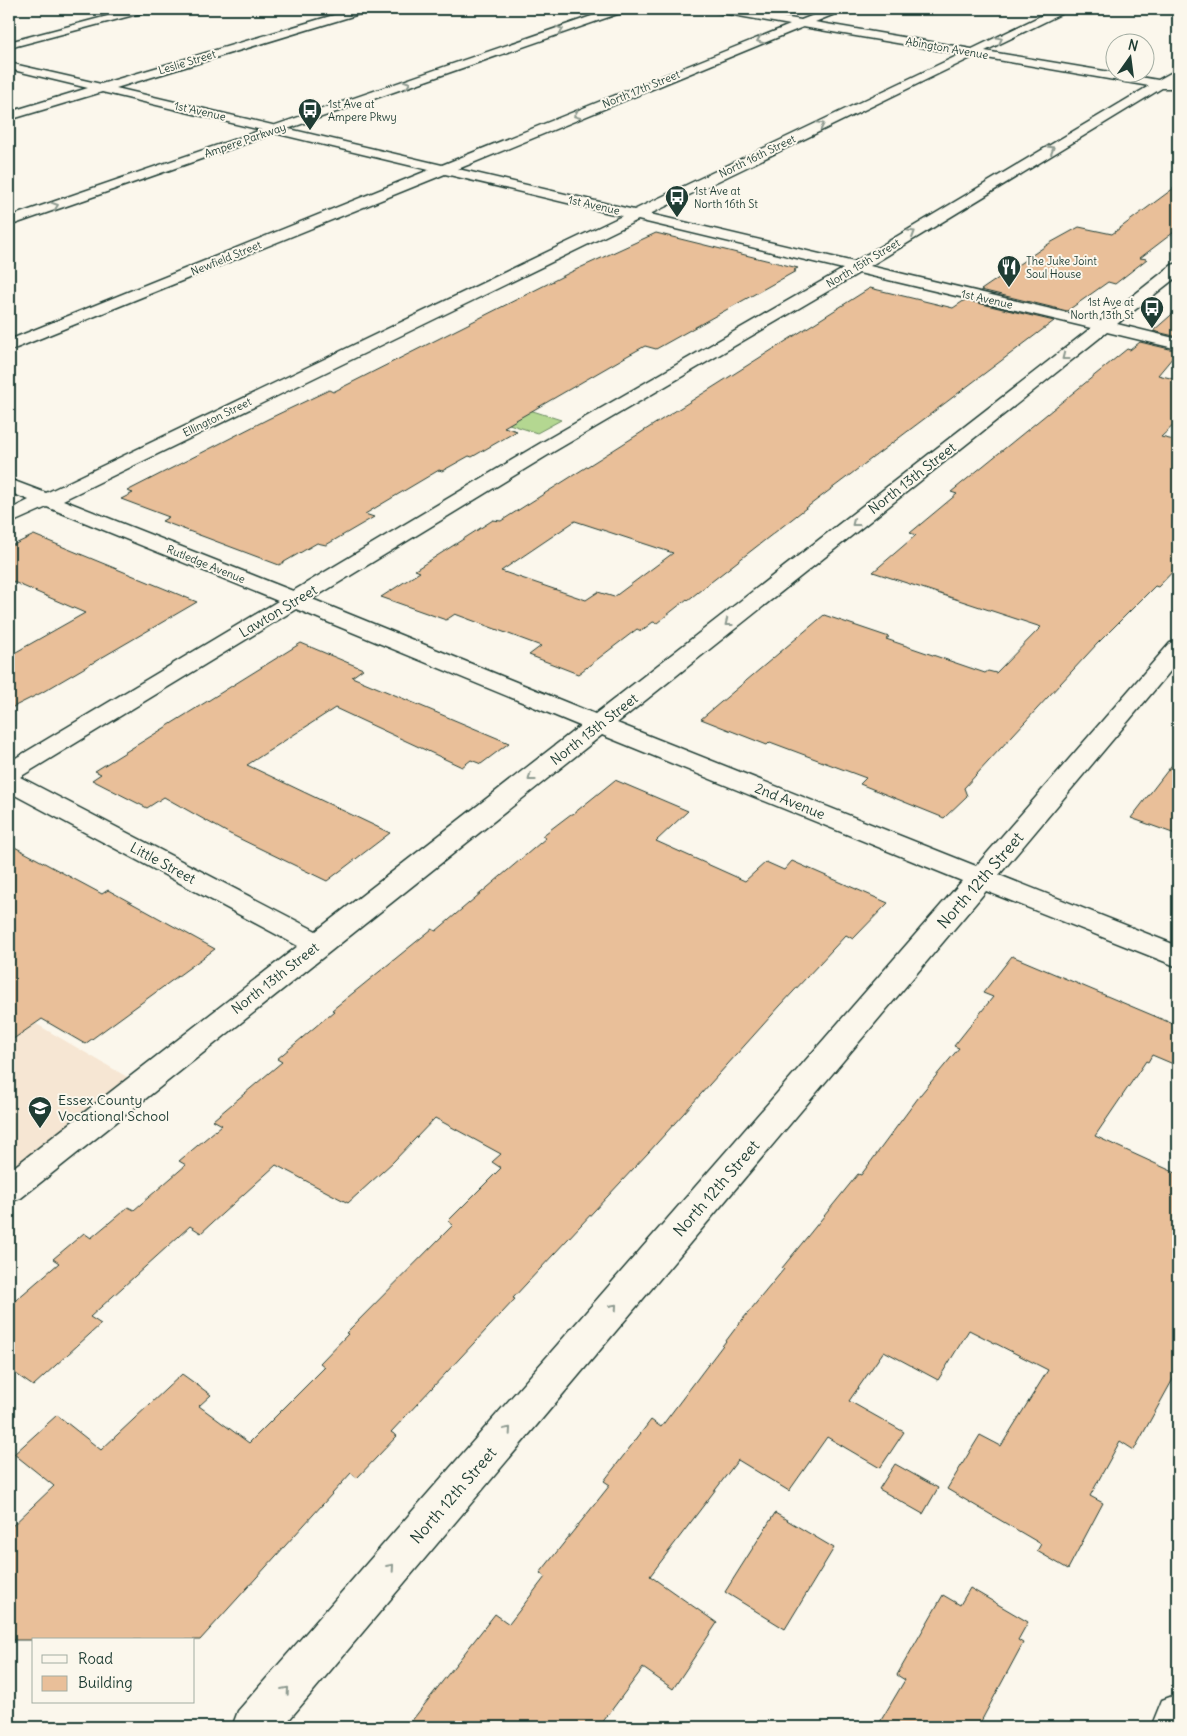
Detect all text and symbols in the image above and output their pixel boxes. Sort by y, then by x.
one-way arrow [555,26,564,36]
north arrow [1104,32,1154,82]
one-way arrow [756,34,765,45]
street label: Abington Avenue [904,34,990,62]
text: N [1126,35,1140,55]
one-way arrow [993,36,1002,46]
street label: Leslie Street [157,47,218,77]
street label: North 17th Street [600,67,682,111]
one-way arrow [402,80,410,90]
bus stop icon: 1st Ave at Ampere Pkwy [297,97,323,131]
place label: 1st Ave at Ampere Pkwy [328,97,397,124]
street label: 1st Avenue [173,98,227,124]
one-way arrow [573,109,582,119]
street label: Ampere Parkway [202,119,288,161]
one-way arrow [815,122,824,132]
street label: North 16th Street [716,131,798,181]
one-way arrow [1046,146,1055,156]
bus stop icon: 1st Ave at North 16th St [664,184,690,218]
place label: 1st Ave at North 16th St [694,184,758,211]
street label: 1st Avenue [567,192,621,218]
one-way arrow [50,202,59,212]
one-way arrow [907,230,916,240]
street label: North 15th Street [824,235,903,291]
street label: Newfield Street [189,237,264,279]
restaurant icon: The Juke Joint Soul House [996,254,1022,288]
place label: The Juke Joint Soul House [1026,254,1097,281]
street label: 1st Avenue [960,286,1014,312]
place label: 1st Ave at North 13th St [1070,295,1134,322]
bus stop icon: 1st Ave at North 13th St [1139,295,1165,329]
one-way arrow [1061,351,1071,360]
street label: Ellington Street [180,394,254,440]
street label: North 13th Street [865,438,960,518]
one-way arrow [852,517,861,526]
street label: Rutledge Avenue [165,542,247,586]
street label: Lawton Street [236,581,321,641]
one-way arrow [725,618,734,626]
street label: North 13th Street [547,689,642,769]
one-way arrow [528,772,537,780]
street label: 2nd Avenue [752,779,828,823]
street label: North 12th Street [933,827,1028,932]
street label: Little Street [127,838,199,888]
street label: North 13th Street [228,938,323,1018]
place label: Essex County Vocational School [58,1091,169,1125]
school or university icon: Essex County Vocational School [27,1095,53,1129]
street label: North 12th Street [669,1135,764,1240]
one-way arrow [608,1303,617,1312]
one-way arrow [503,1427,511,1436]
street label: North 12th Street [406,1442,501,1547]
one-way arrow [386,1563,395,1572]
legend [32,1638,195,1704]
text: Road [78,1649,113,1668]
text: Building [78,1673,133,1692]
one-way arrow [280,1687,289,1696]

